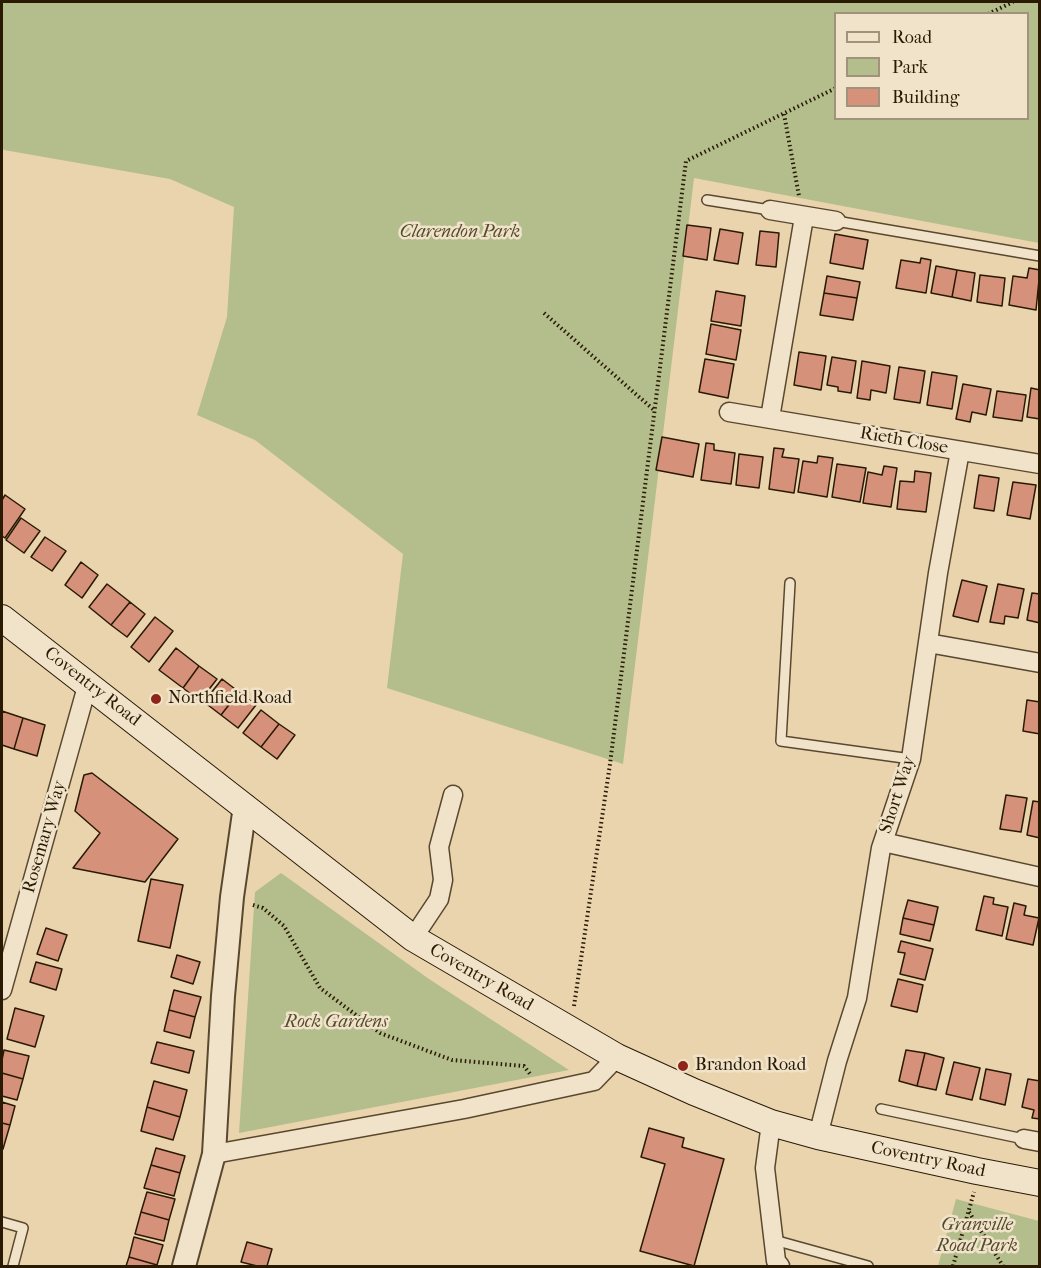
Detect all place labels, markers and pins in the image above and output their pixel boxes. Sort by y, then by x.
place label: Northfield Road [168,688,292,710]
marker: Northfield Road [149,692,163,706]
place label: Brandon Road [695,1055,806,1077]
marker: Brandon Road [676,1059,690,1073]

